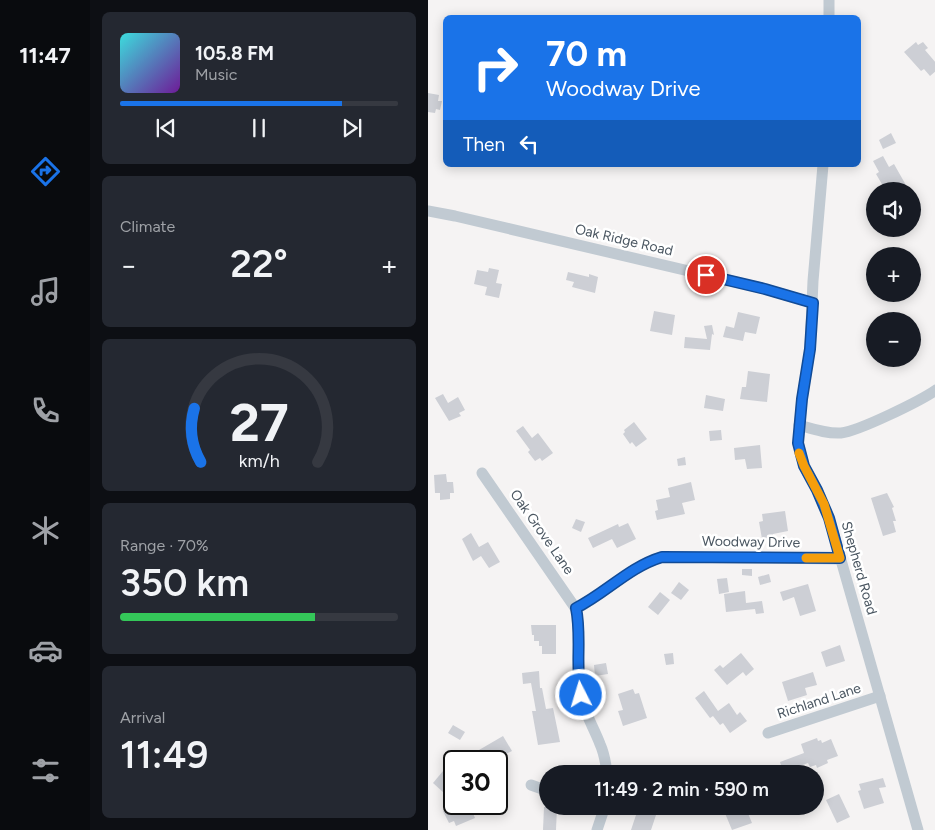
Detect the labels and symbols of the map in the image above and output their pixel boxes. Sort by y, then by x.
street label: Oak Ridge Road [573,220,675,260]
pin [685,254,727,296]
street label: Oak Grove Lane [506,486,578,578]
street label: Shepherd Road [838,519,880,617]
street label: Woodway Drive [702,533,801,551]
position arrow [554,668,606,720]
street label: Richland Lane [775,679,863,723]
speed limit sign: 30 [443,750,508,815]

